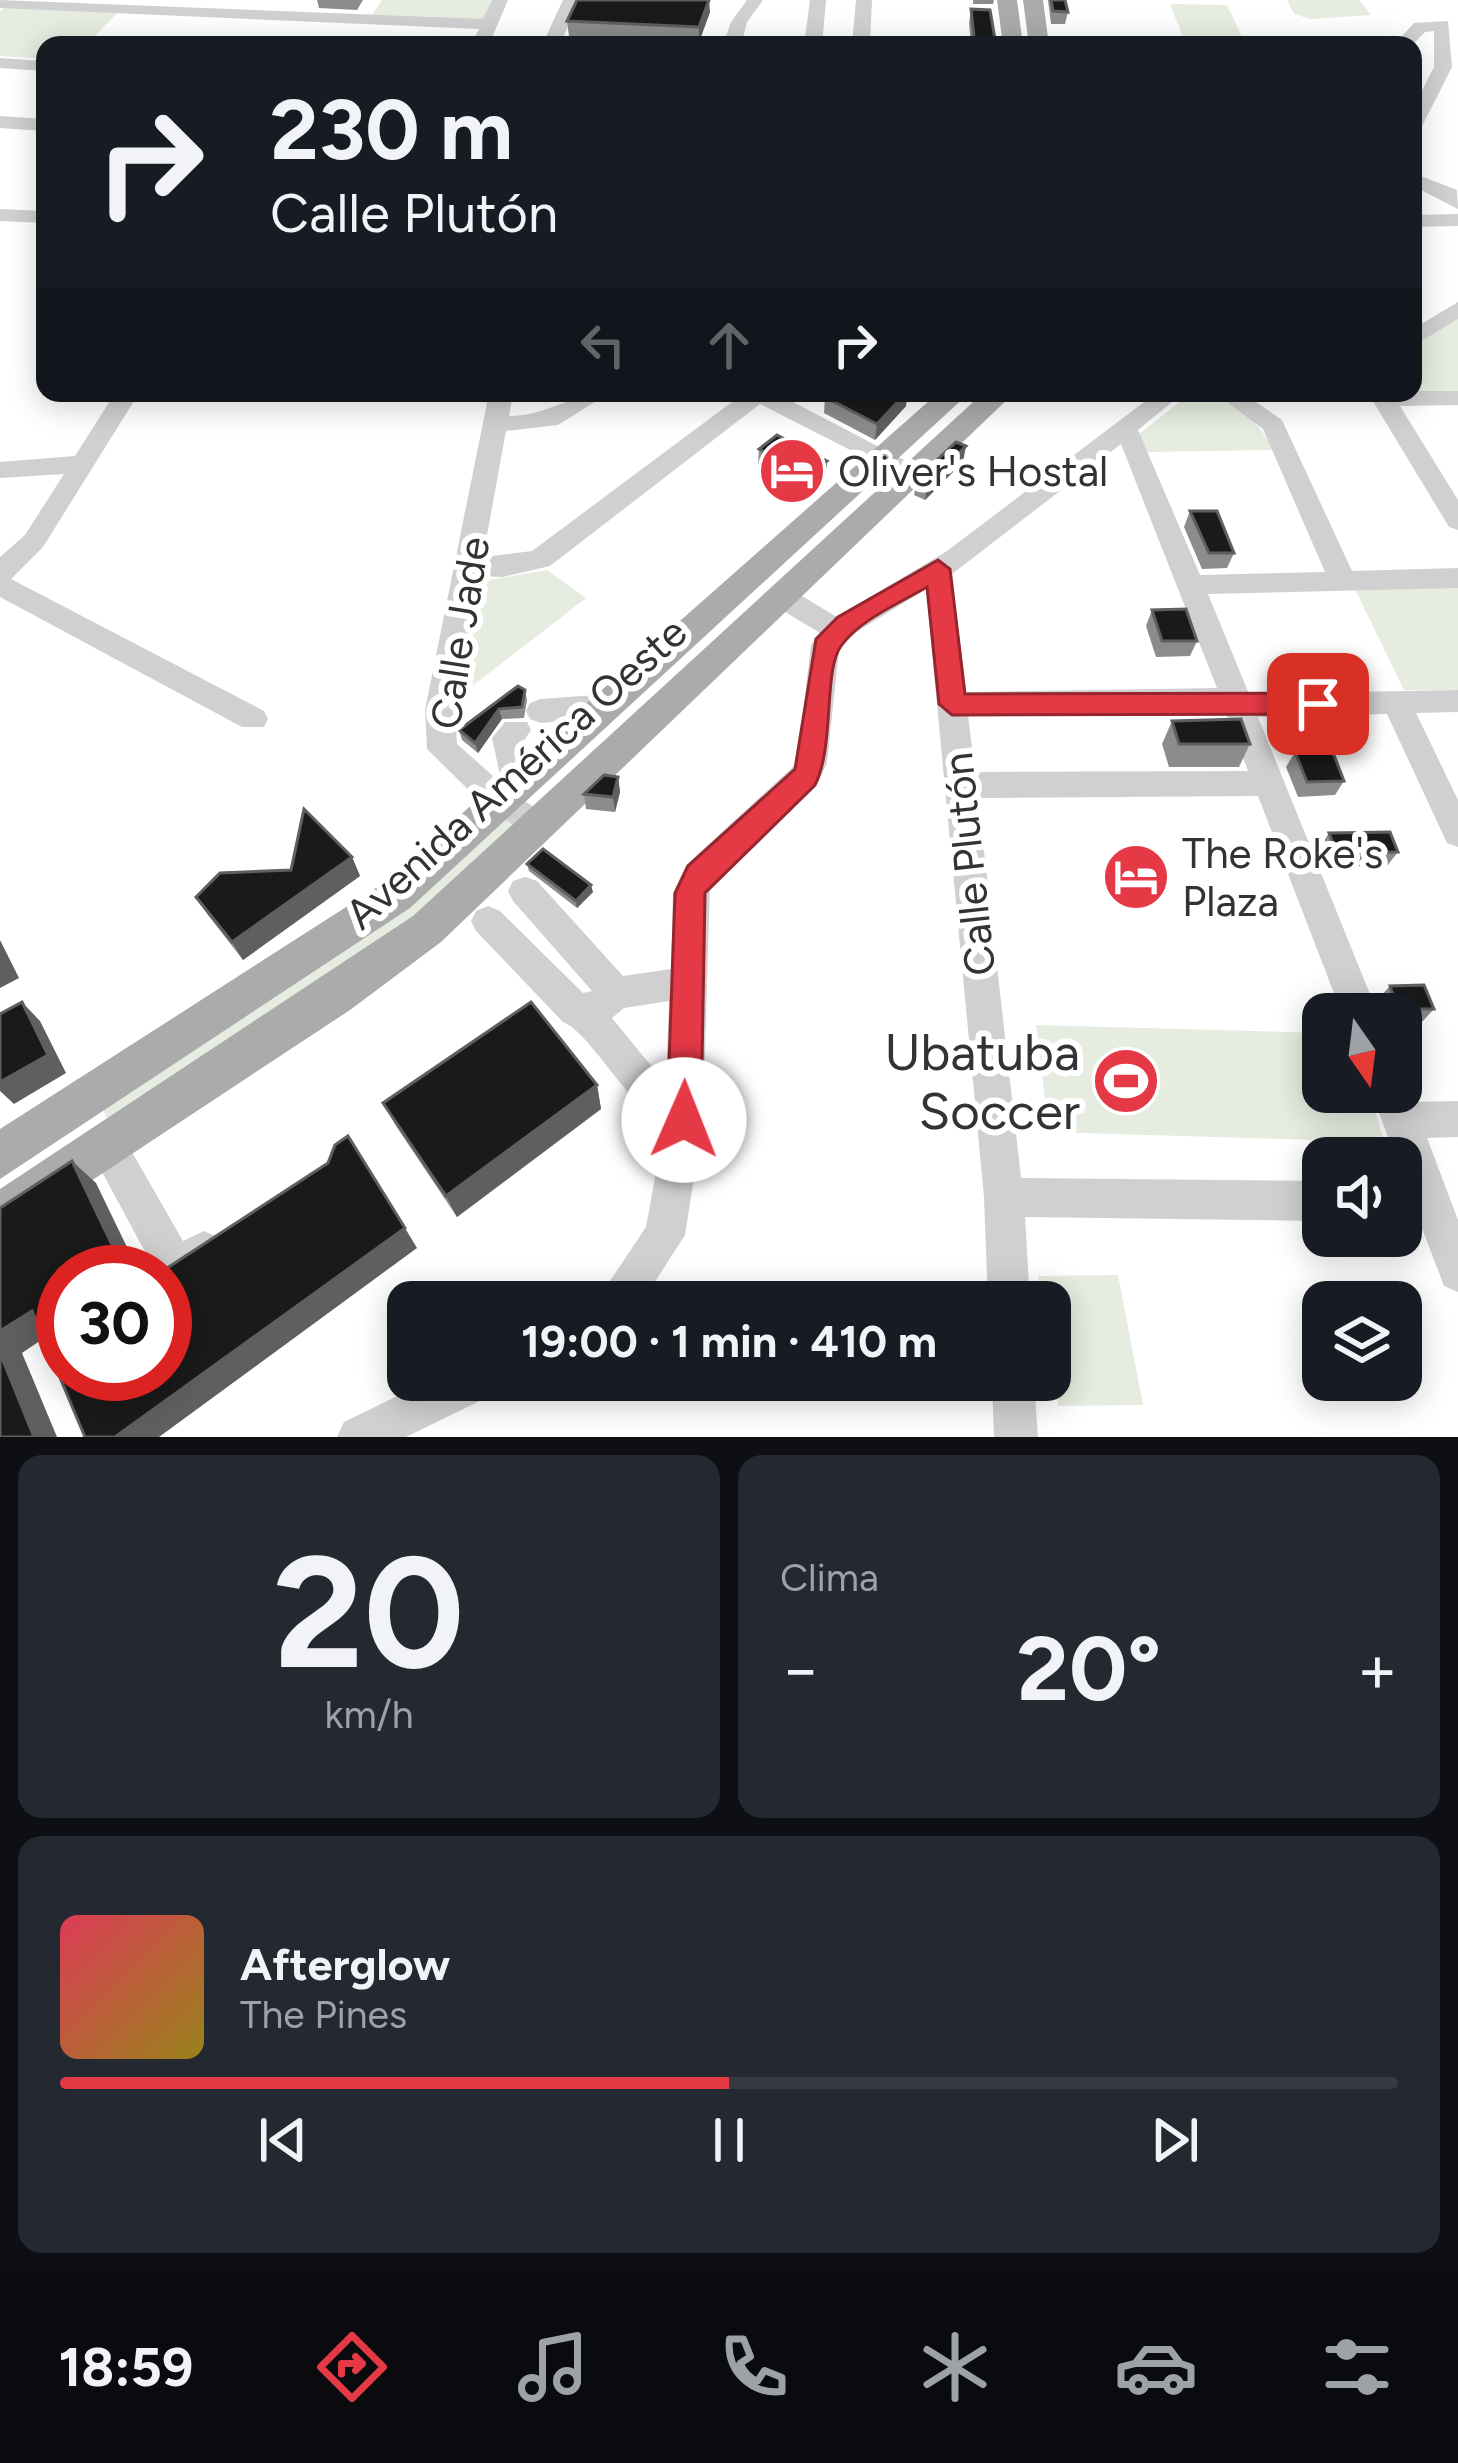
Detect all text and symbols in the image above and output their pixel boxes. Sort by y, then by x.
text: 230 m [270,79,513,180]
icon: right [72,84,228,240]
text: Calle Plutón [270,181,558,246]
icon: left [570,312,636,378]
icon: ahead [696,312,762,378]
icon: right [822,312,888,378]
hotel icon: Oliver's Hostal [757,436,827,506]
place label: Oliver's Hostal [838,446,1108,497]
street label: Calle Jade [420,533,500,733]
street label: Avenida América Oeste [335,606,697,940]
pin [1267,653,1369,755]
icon: arrive [1285,671,1351,737]
street label: Calle Plutón [932,750,1006,978]
place label: The Roke's Plaza [1182,828,1383,927]
hotel icon: The Roke's Plaza [1101,842,1171,912]
north arrow [1302,993,1422,1113]
map controls [1302,993,1422,1401]
place label: Ubatuba Soccer [884,1022,1080,1142]
sports icon: Ubatuba Soccer [1091,1046,1161,1116]
position arrow [621,1057,747,1183]
button: sound [1302,1137,1422,1257]
speed limit sign: 30 [36,1245,192,1401]
button: layers [1302,1281,1422,1401]
text: 19:00 · 1 min · 410 m [521,1314,937,1368]
text: 20 [273,1519,465,1706]
text: Clima [780,1554,879,1601]
text: 20° [1017,1614,1161,1723]
text: − [780,1629,821,1709]
text: + [1357,1629,1398,1709]
text: km/h [324,1691,414,1738]
text: Afterglow [240,1937,450,1991]
text: The Pines [240,1991,407,2038]
icon: previous [250,2107,316,2173]
icon: pause [696,2107,762,2173]
icon: next [1142,2107,1208,2173]
icon: directions [310,2325,394,2409]
icon: music [511,2325,595,2409]
icon: phone [712,2325,796,2409]
icon: climate [913,2325,997,2409]
icon: car [1114,2325,1198,2409]
icon: filters [1315,2325,1399,2409]
text: 18:59 [59,2335,193,2400]

